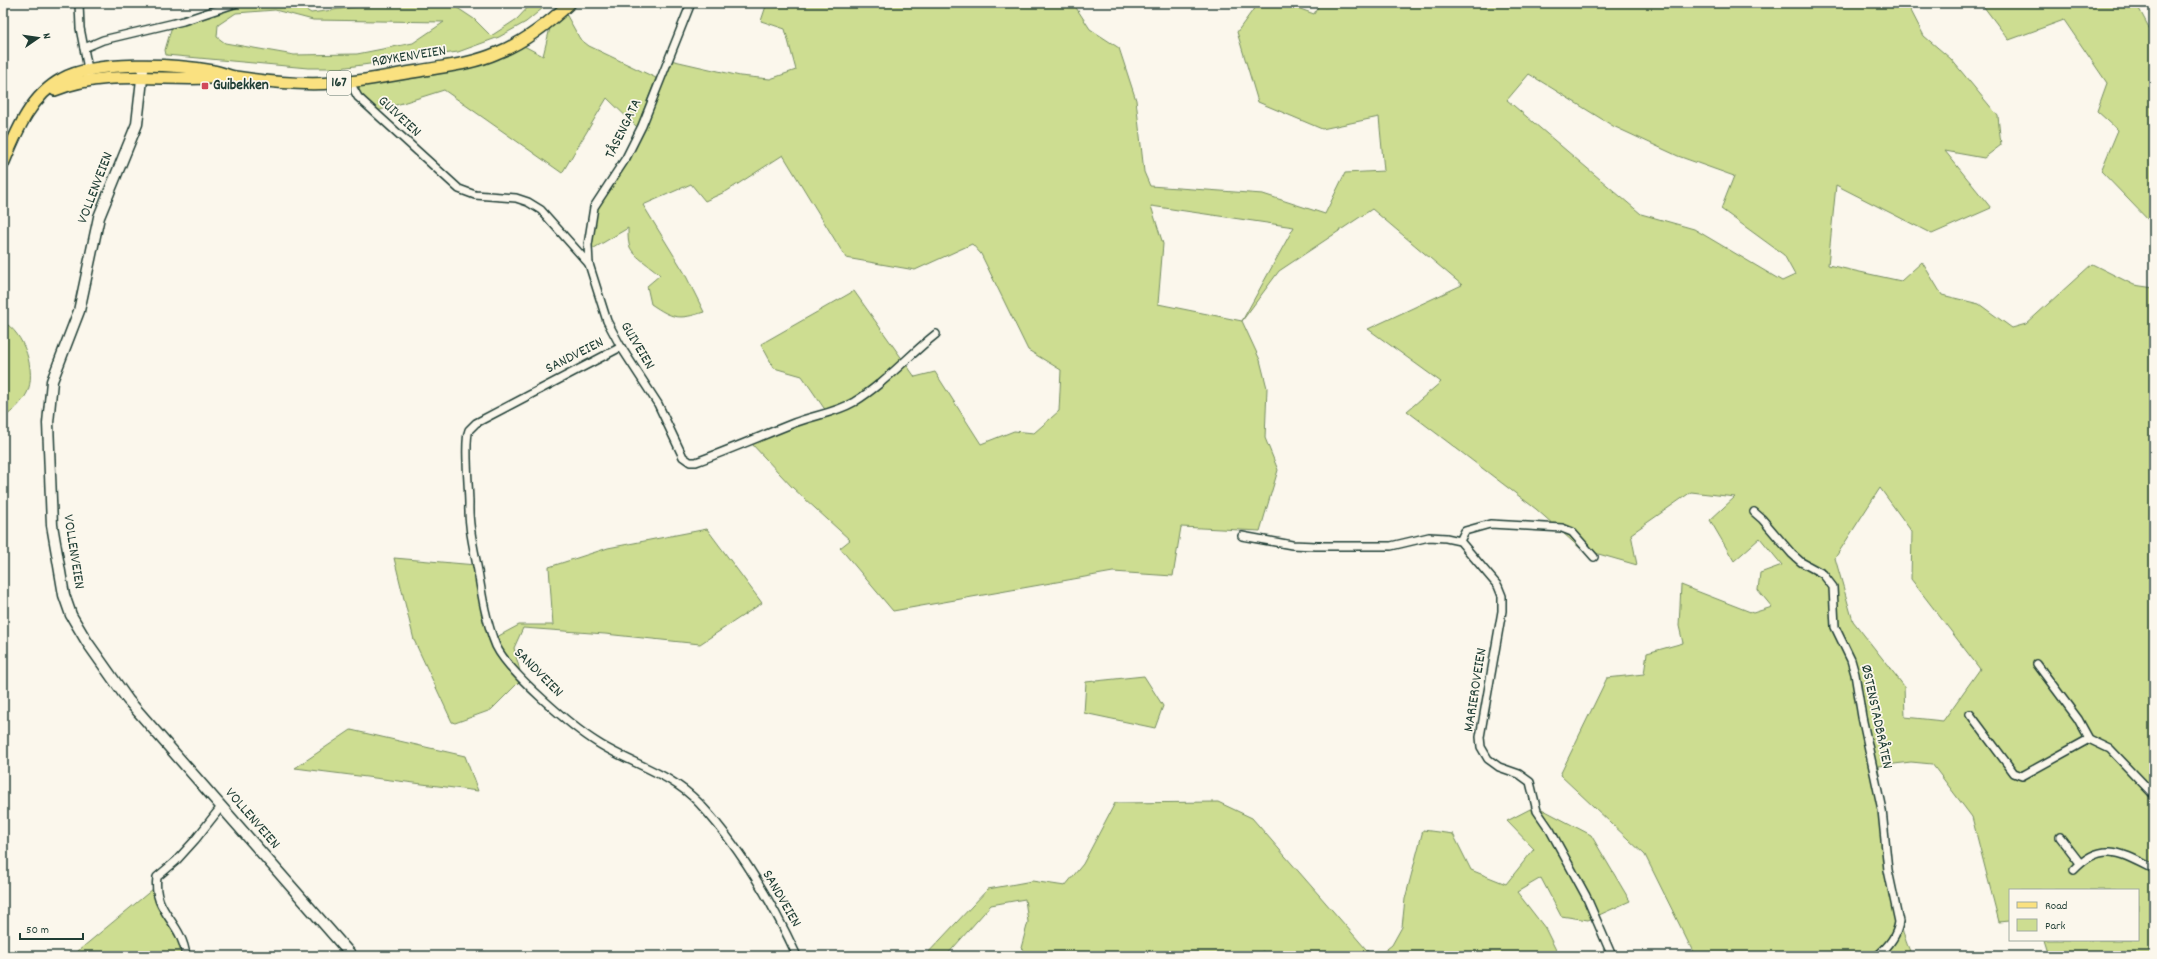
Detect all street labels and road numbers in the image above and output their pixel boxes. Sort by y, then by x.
street label: RØYKENVEIEN [370,40,448,74]
road number: 167 [327,71,351,95]
street label: GUIVEIEN [372,91,426,143]
street label: TÅSENGATA [600,95,648,163]
street label: VOLLENVEIEN [72,149,120,227]
street label: GUIVEIEN [614,318,660,374]
street label: SANDVEIEN [542,332,608,380]
street label: VOLLENVEIEN [56,513,90,591]
street label: SANDVEIEN [508,643,568,703]
street label: MARIEROVEIEN [1459,647,1493,733]
street label: ØSTENSTADBRÅTEN [1854,663,1898,771]
street label: VOLLENVEIEN [219,783,285,855]
street label: SANDVEIEN [756,866,806,932]

